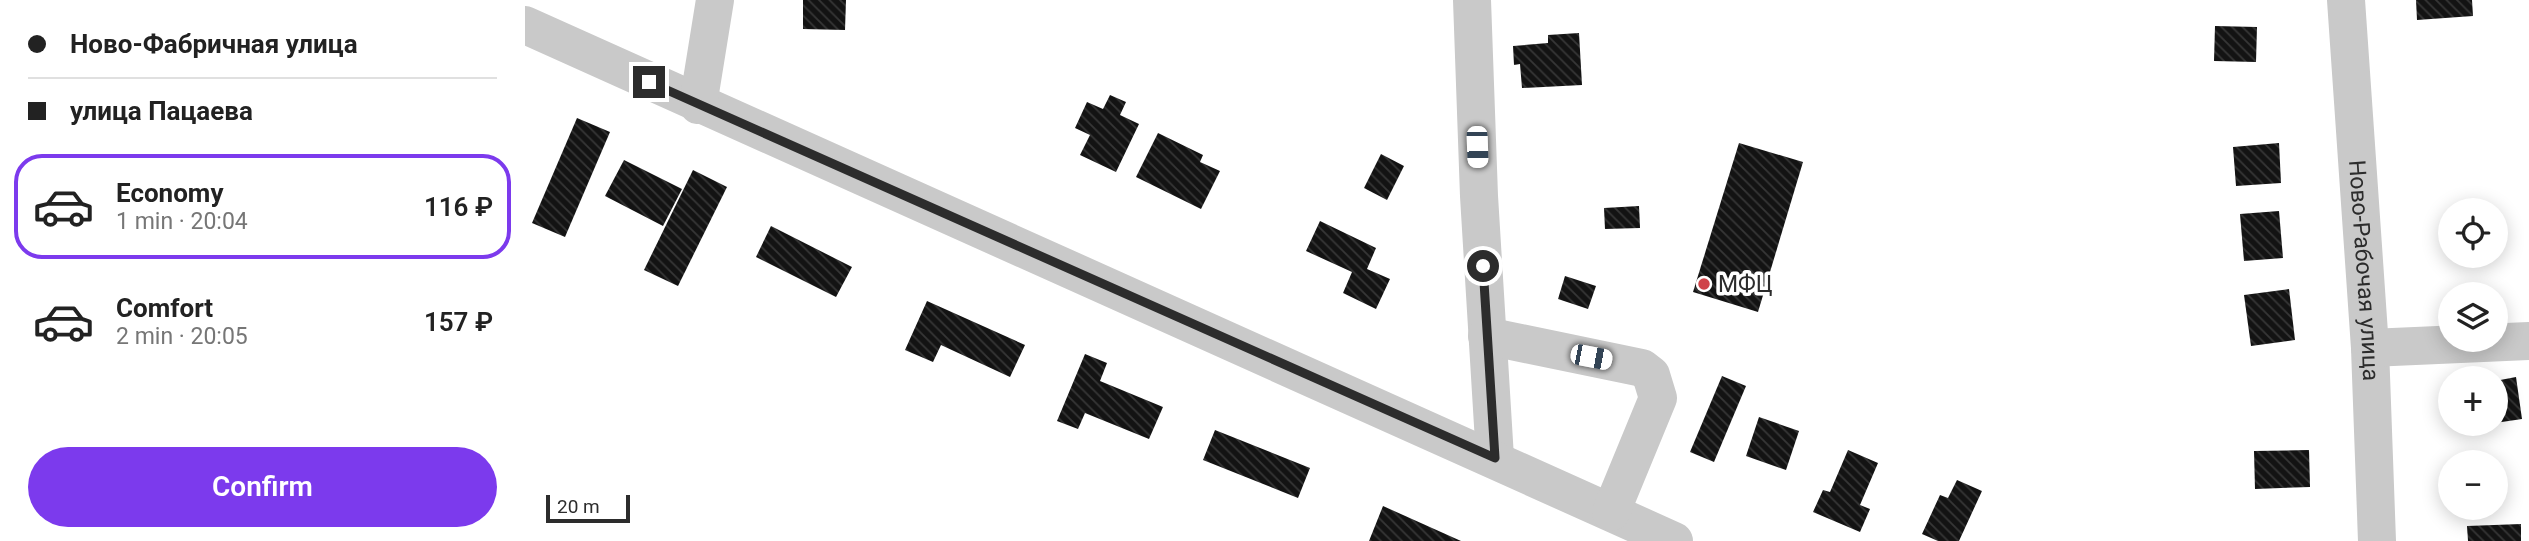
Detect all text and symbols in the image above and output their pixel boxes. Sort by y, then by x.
text: Ново-Фабричная улица [70,29,358,59]
route end [633,66,665,98]
text: улица Пацаева [70,96,253,126]
car [1466,126,1489,168]
street label: Ново-Рабочая улица [2343,159,2384,381]
icon: car [32,175,95,238]
text: Economy [116,178,223,208]
text: 116 ₽ [424,192,493,222]
map controls [2438,198,2508,520]
button: locate [2438,198,2508,268]
text: 1 min · 20:04 [116,208,248,235]
route start [1467,250,1499,282]
place label: МФЦ [1718,271,1773,298]
marker: МФЦ [1696,276,1712,292]
button: layers [2438,282,2508,352]
icon: car [32,290,95,353]
text: Comfort [116,293,213,323]
text: 157 ₽ [424,307,493,337]
text: 2 min · 20:05 [116,323,248,350]
car [1569,343,1614,371]
button: + [2438,366,2508,436]
button: Confirm [28,447,497,527]
button: − [2438,450,2508,520]
scale bar [546,492,630,524]
text: 20 m [557,495,600,518]

